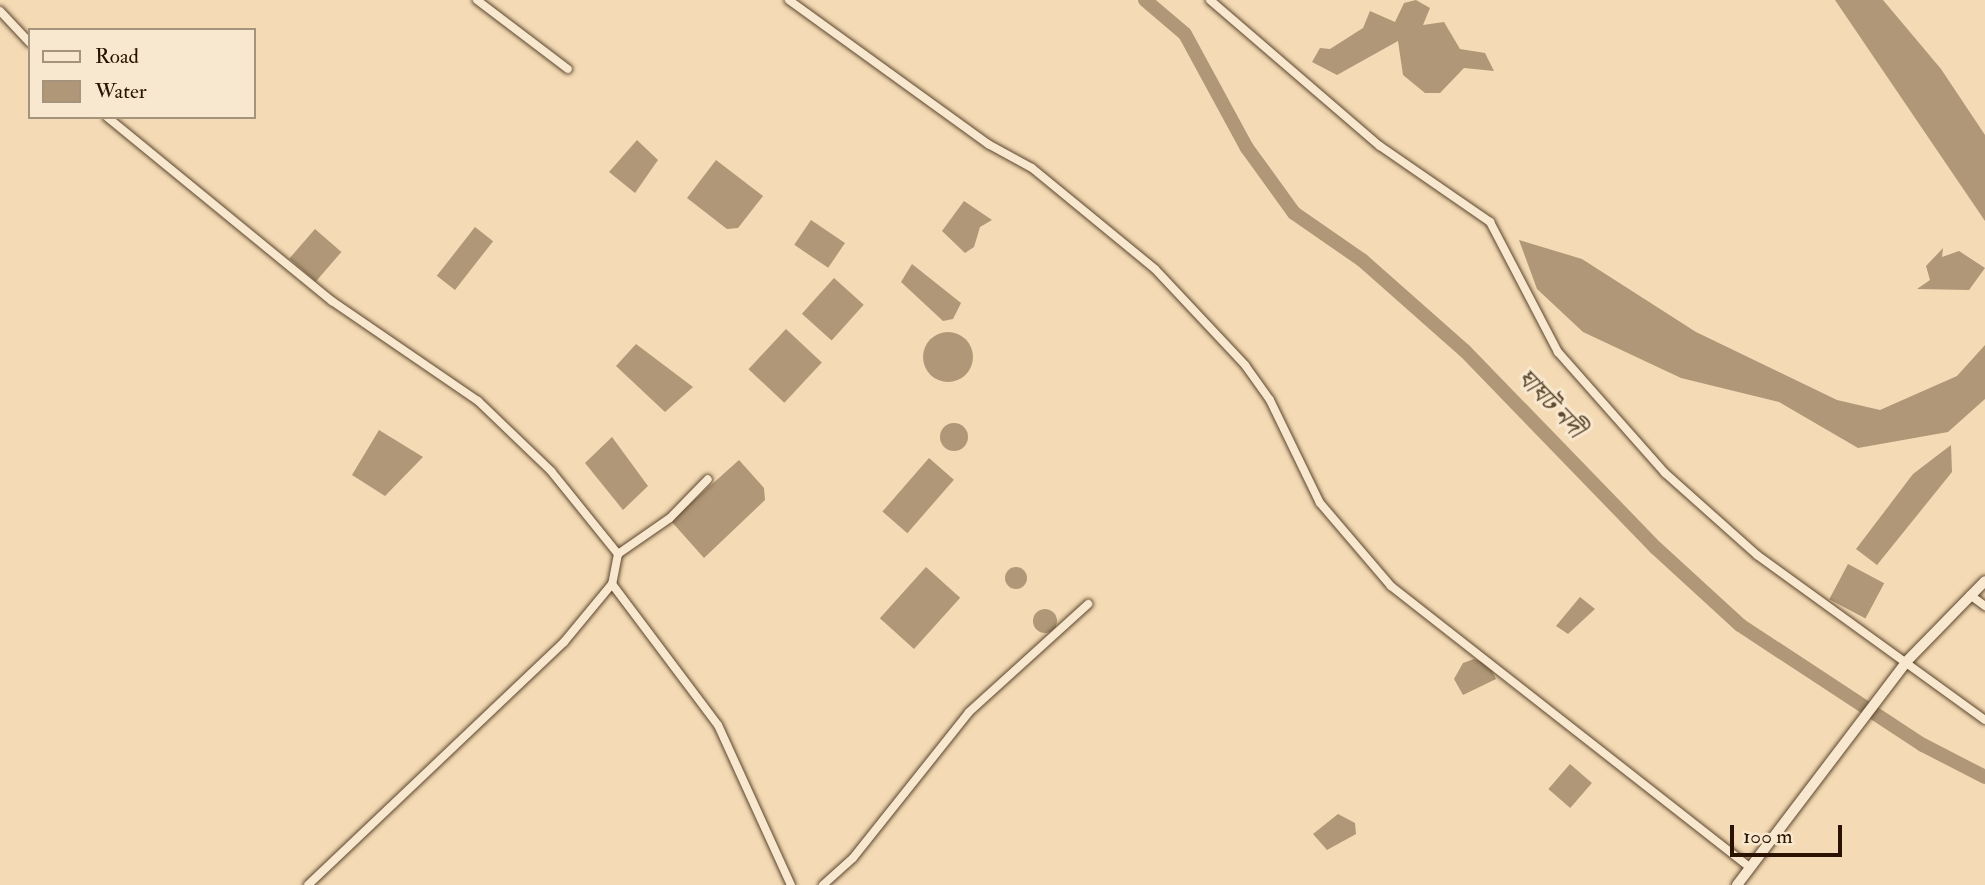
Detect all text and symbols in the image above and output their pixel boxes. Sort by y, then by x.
legend [28,28,256,119]
text: Road [95,43,139,70]
text: Water [95,78,147,105]
water label: ঘাঘট নদী [1510,363,1590,445]
scale bar [1733,812,1845,856]
text: 100 m [1743,823,1793,850]

